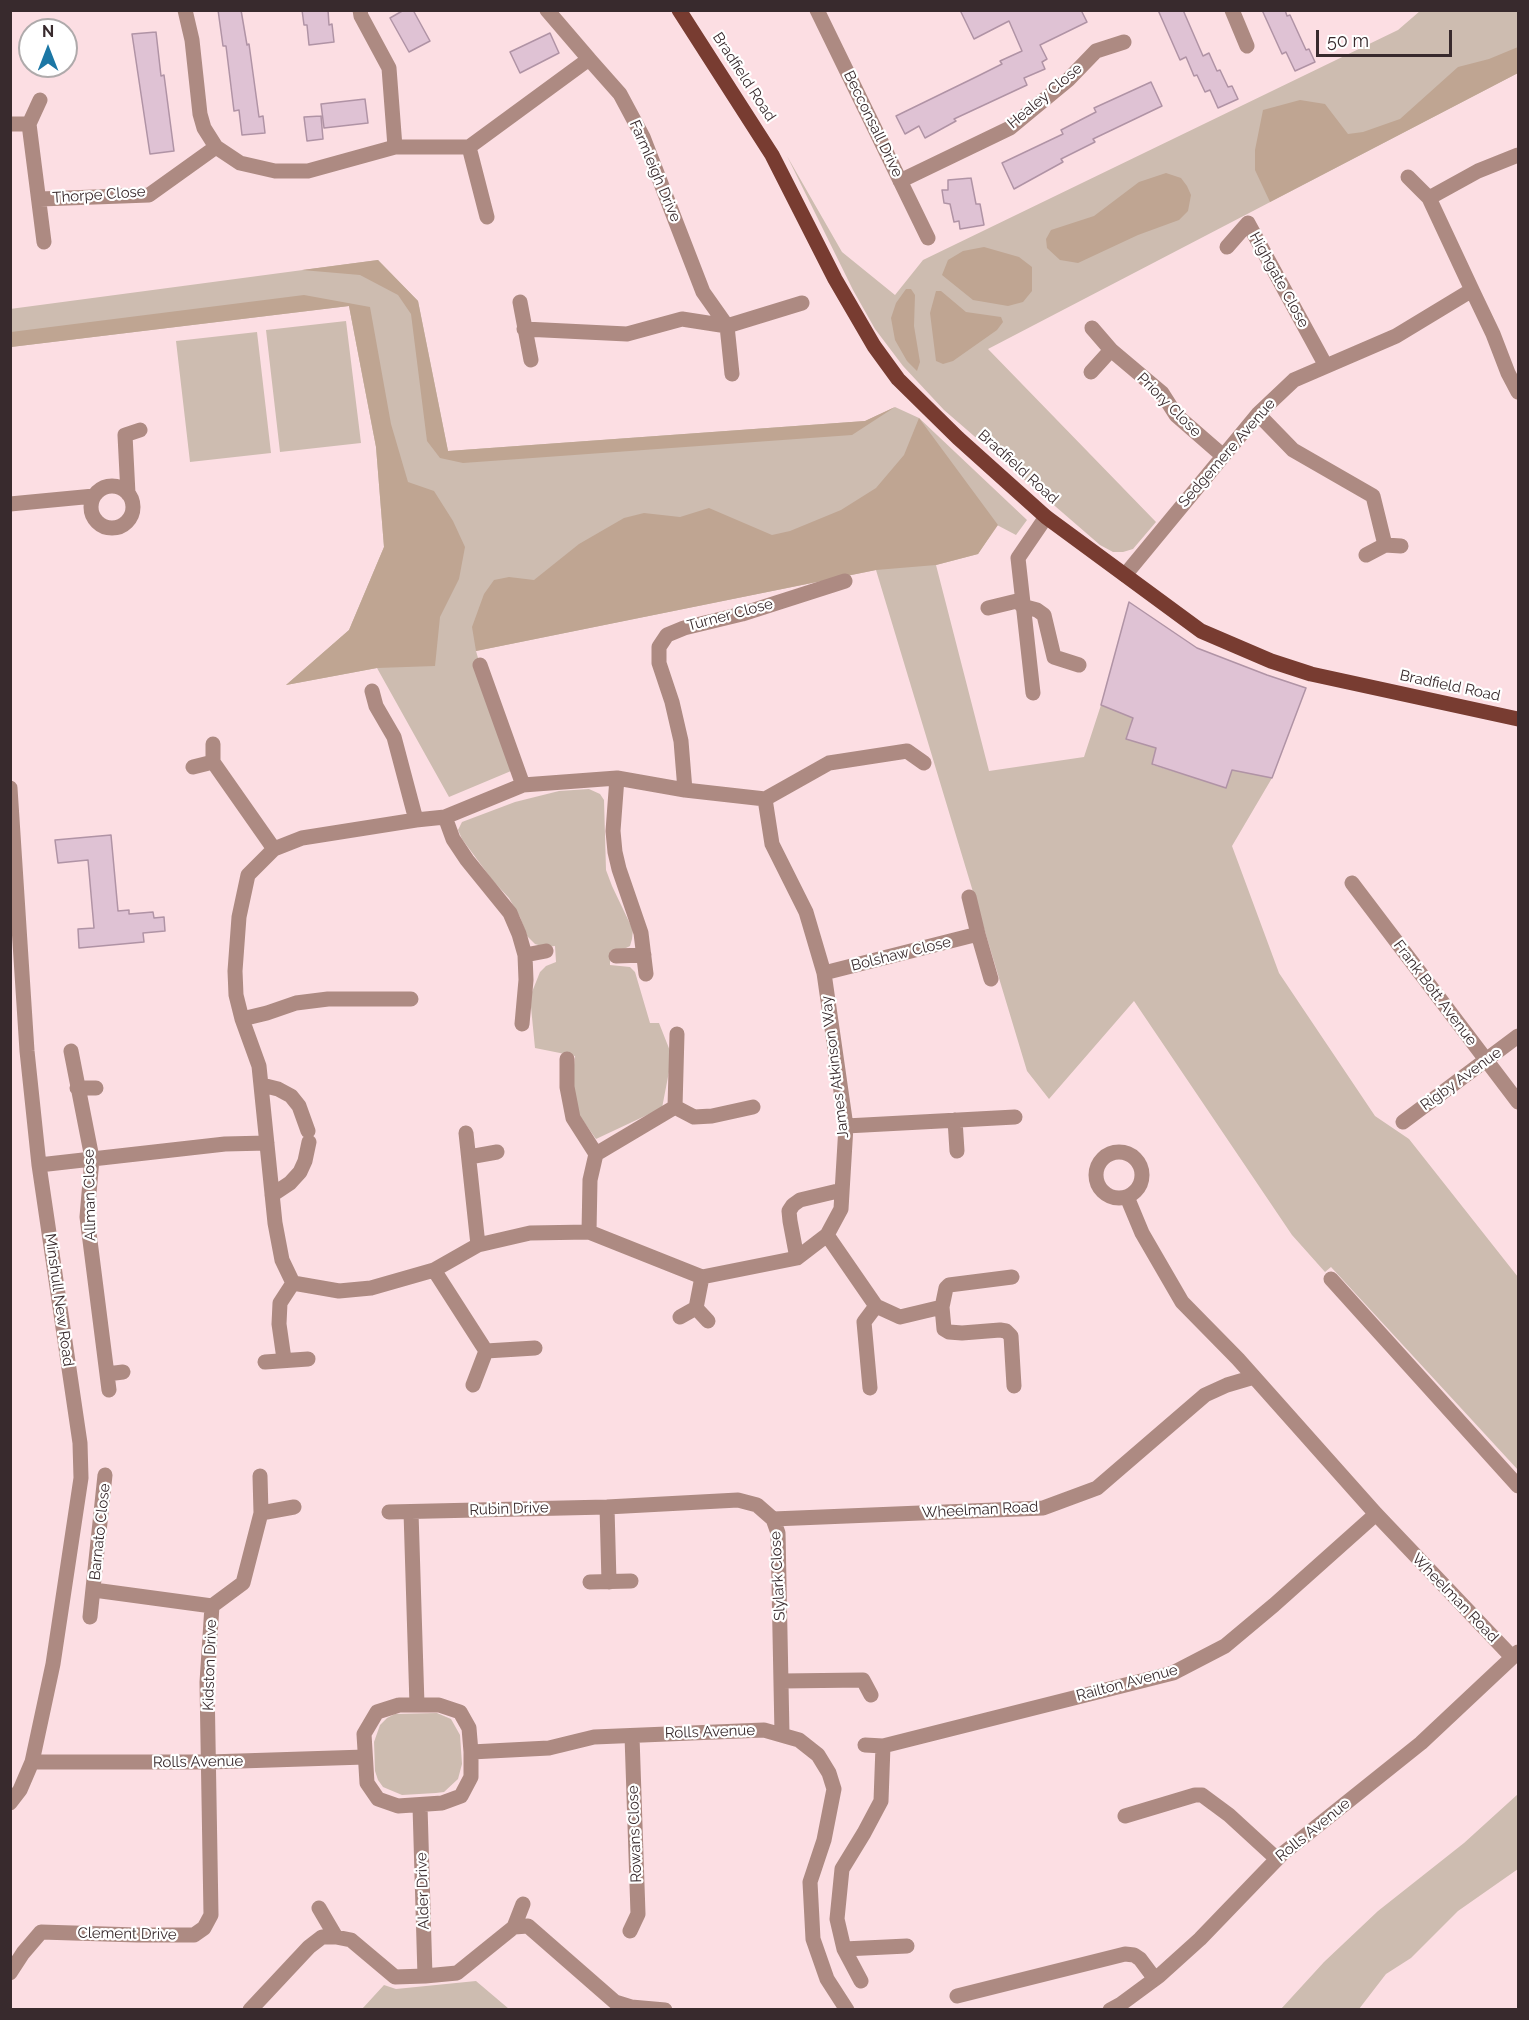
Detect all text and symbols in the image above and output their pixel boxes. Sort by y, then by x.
north arrow [18,18,78,78]
scale bar [1319,18,1456,56]
text: N [42,22,54,41]
street label: Bradfield Road [709,29,779,125]
text: 50 m [1327,30,1369,51]
street label: Healey Close [1004,60,1086,132]
street label: Becconsall Drive [839,68,907,180]
street label: Farmleigh Drive [625,117,685,225]
street label: Thorpe Close [52,183,146,207]
street label: Highgate Close [1245,229,1313,331]
street label: Priory Close [1133,369,1205,441]
street label: Sedgemere Avenue [1175,395,1279,511]
street label: Bradfield Road [974,426,1062,508]
street label: Turner Close [685,595,775,635]
street label: Bradfield Road [1398,667,1502,705]
street label: Bolshaw Close [849,933,953,975]
street label: Frank Bott Avenue [1389,937,1481,1049]
street label: James Atkinson Way [817,995,853,1139]
street label: Rigby Avenue [1417,1044,1505,1114]
street label: Allman Close [80,1149,100,1241]
street label: Minshull New Road [41,1232,77,1368]
street label: Barnato Close [86,1483,114,1581]
street label: Wheelman Road [921,1498,1039,1522]
street label: Rubin Drive [469,1499,549,1519]
street label: Slylark Close [767,1531,789,1621]
street label: Wheelman Road [1408,1550,1502,1646]
street label: Kidston Drive [199,1619,221,1711]
street label: Railton Avenue [1074,1661,1180,1705]
street label: Rolls Avenue [665,1721,755,1743]
street label: Rolls Avenue [153,1752,243,1772]
street label: Rowans Close [624,1785,646,1883]
street label: Rolls Avenue [1272,1795,1354,1865]
street label: Alder Drive [413,1852,433,1930]
street label: Clement Drive [77,1924,177,1944]

